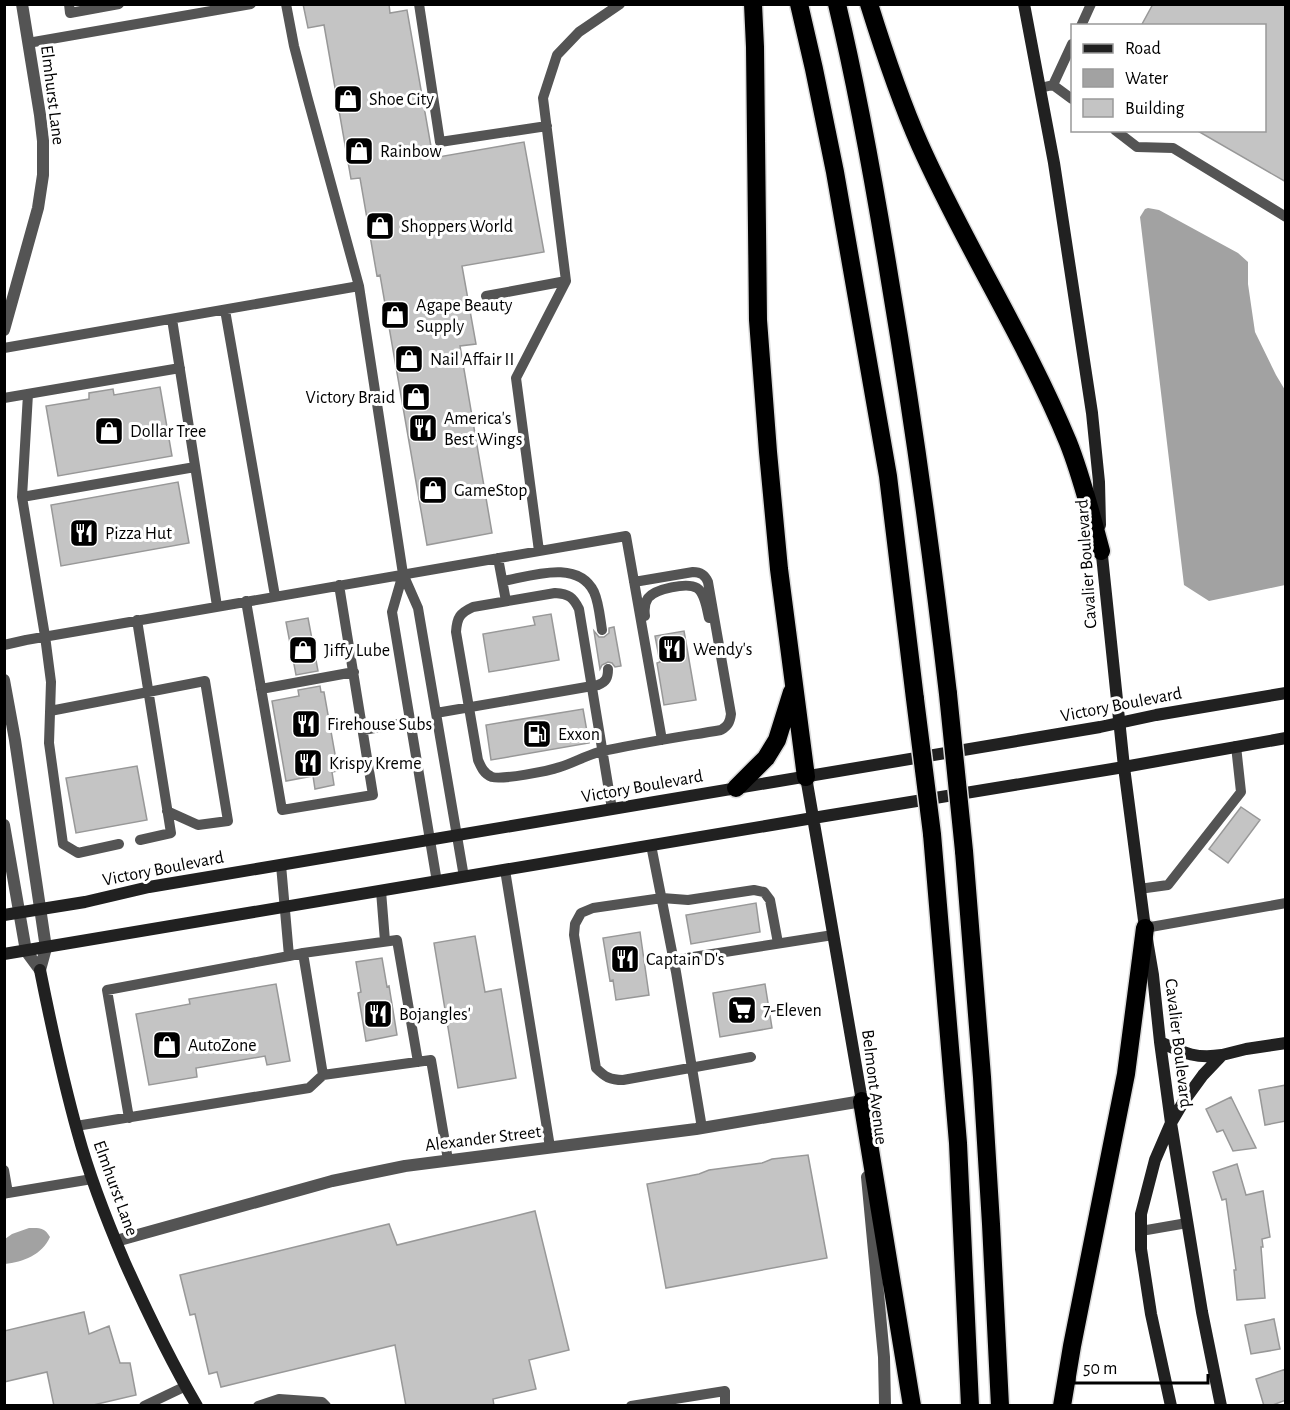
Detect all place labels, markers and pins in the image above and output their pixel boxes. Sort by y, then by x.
shop icon: Shoe City [332,83,364,115]
place label: Shoe City [369,91,434,109]
shop icon: Rainbow [343,135,375,167]
place label: Rainbow [380,143,442,161]
shop icon: Shoppers World [364,210,396,242]
place label: Shoppers World [401,218,513,236]
place label: Agape Beauty Supply [416,297,513,336]
shop icon: Agape Beauty Supply [379,299,411,331]
shop icon: Nail Affair II [393,343,425,375]
place label: Nail Affair II [430,351,514,369]
shop icon: Victory Braid [400,381,432,413]
place label: Victory Braid [306,389,395,407]
place label: America's Best Wings [444,410,522,449]
restaurant icon: America's Best Wings [407,412,439,444]
shop icon: Dollar Tree [93,415,125,447]
place label: Dollar Tree [130,423,206,441]
shop icon: GameStop [417,474,449,506]
place label: GameStop [454,482,527,500]
restaurant icon: Pizza Hut [68,517,100,549]
place label: Pizza Hut [105,525,172,543]
restaurant icon: Wendy's [656,633,688,665]
shop icon: Jiffy Lube [287,634,319,666]
place label: Wendy's [693,641,753,659]
place label: Jiffy Lube [324,642,390,660]
restaurant icon: Firehouse Subs [290,708,322,740]
place label: Firehouse Subs [327,716,432,734]
fuel station icon: Exxon [521,718,553,750]
place label: Exxon [558,726,600,744]
restaurant icon: Krispy Kreme [292,747,324,779]
place label: Krispy Kreme [329,755,422,773]
restaurant icon: Captain D's [609,943,641,975]
place label: Captain D's [646,951,725,969]
supermarket icon: 7-Eleven [726,994,758,1026]
restaurant icon: Bojangles' [362,998,394,1030]
place label: 7-Eleven [763,1002,822,1020]
place label: Bojangles' [399,1006,471,1024]
shop icon: AutoZone [151,1029,183,1061]
place label: AutoZone [188,1037,257,1055]

